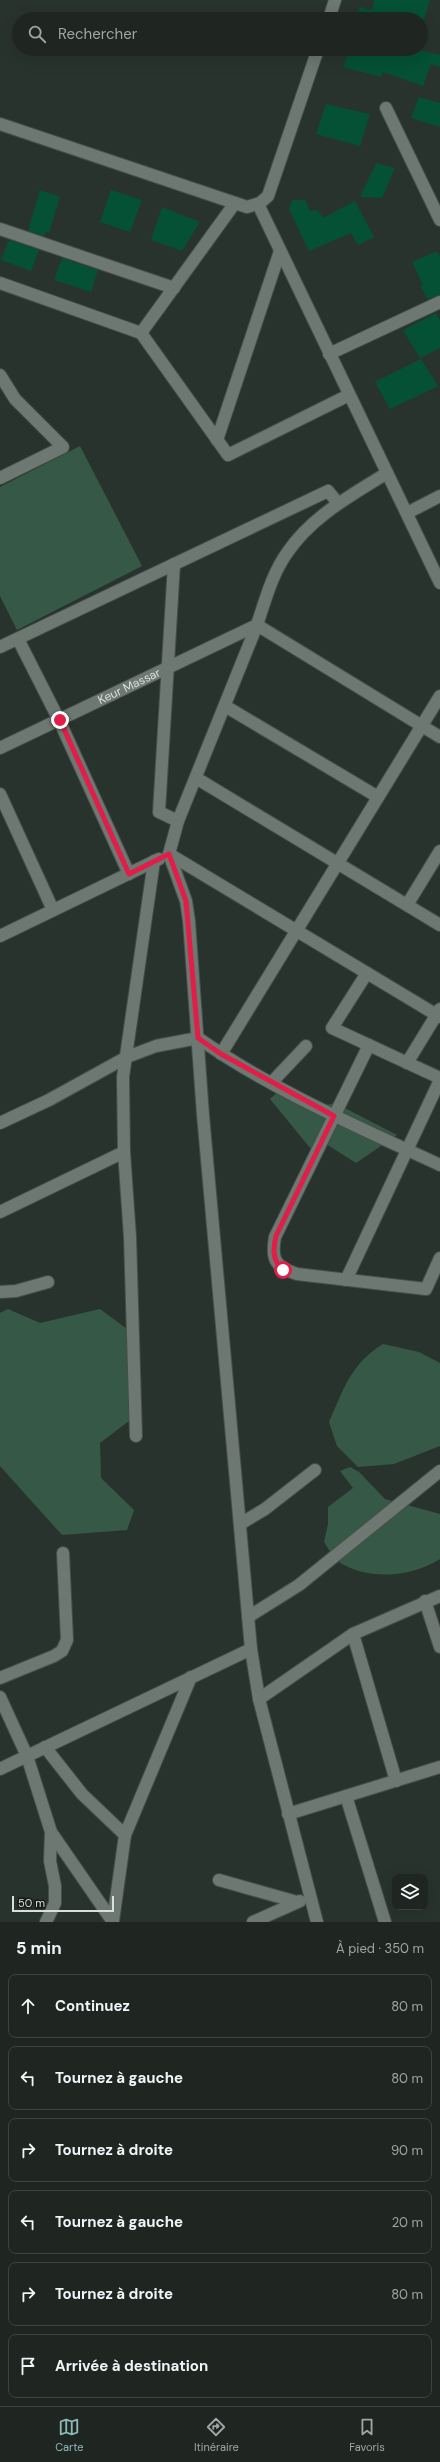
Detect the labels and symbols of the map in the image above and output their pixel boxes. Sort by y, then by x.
street label: Keur Massar [95,664,163,708]
route end [51,711,69,729]
route start [274,1261,292,1279]
scale bar [12,1894,114,1913]

